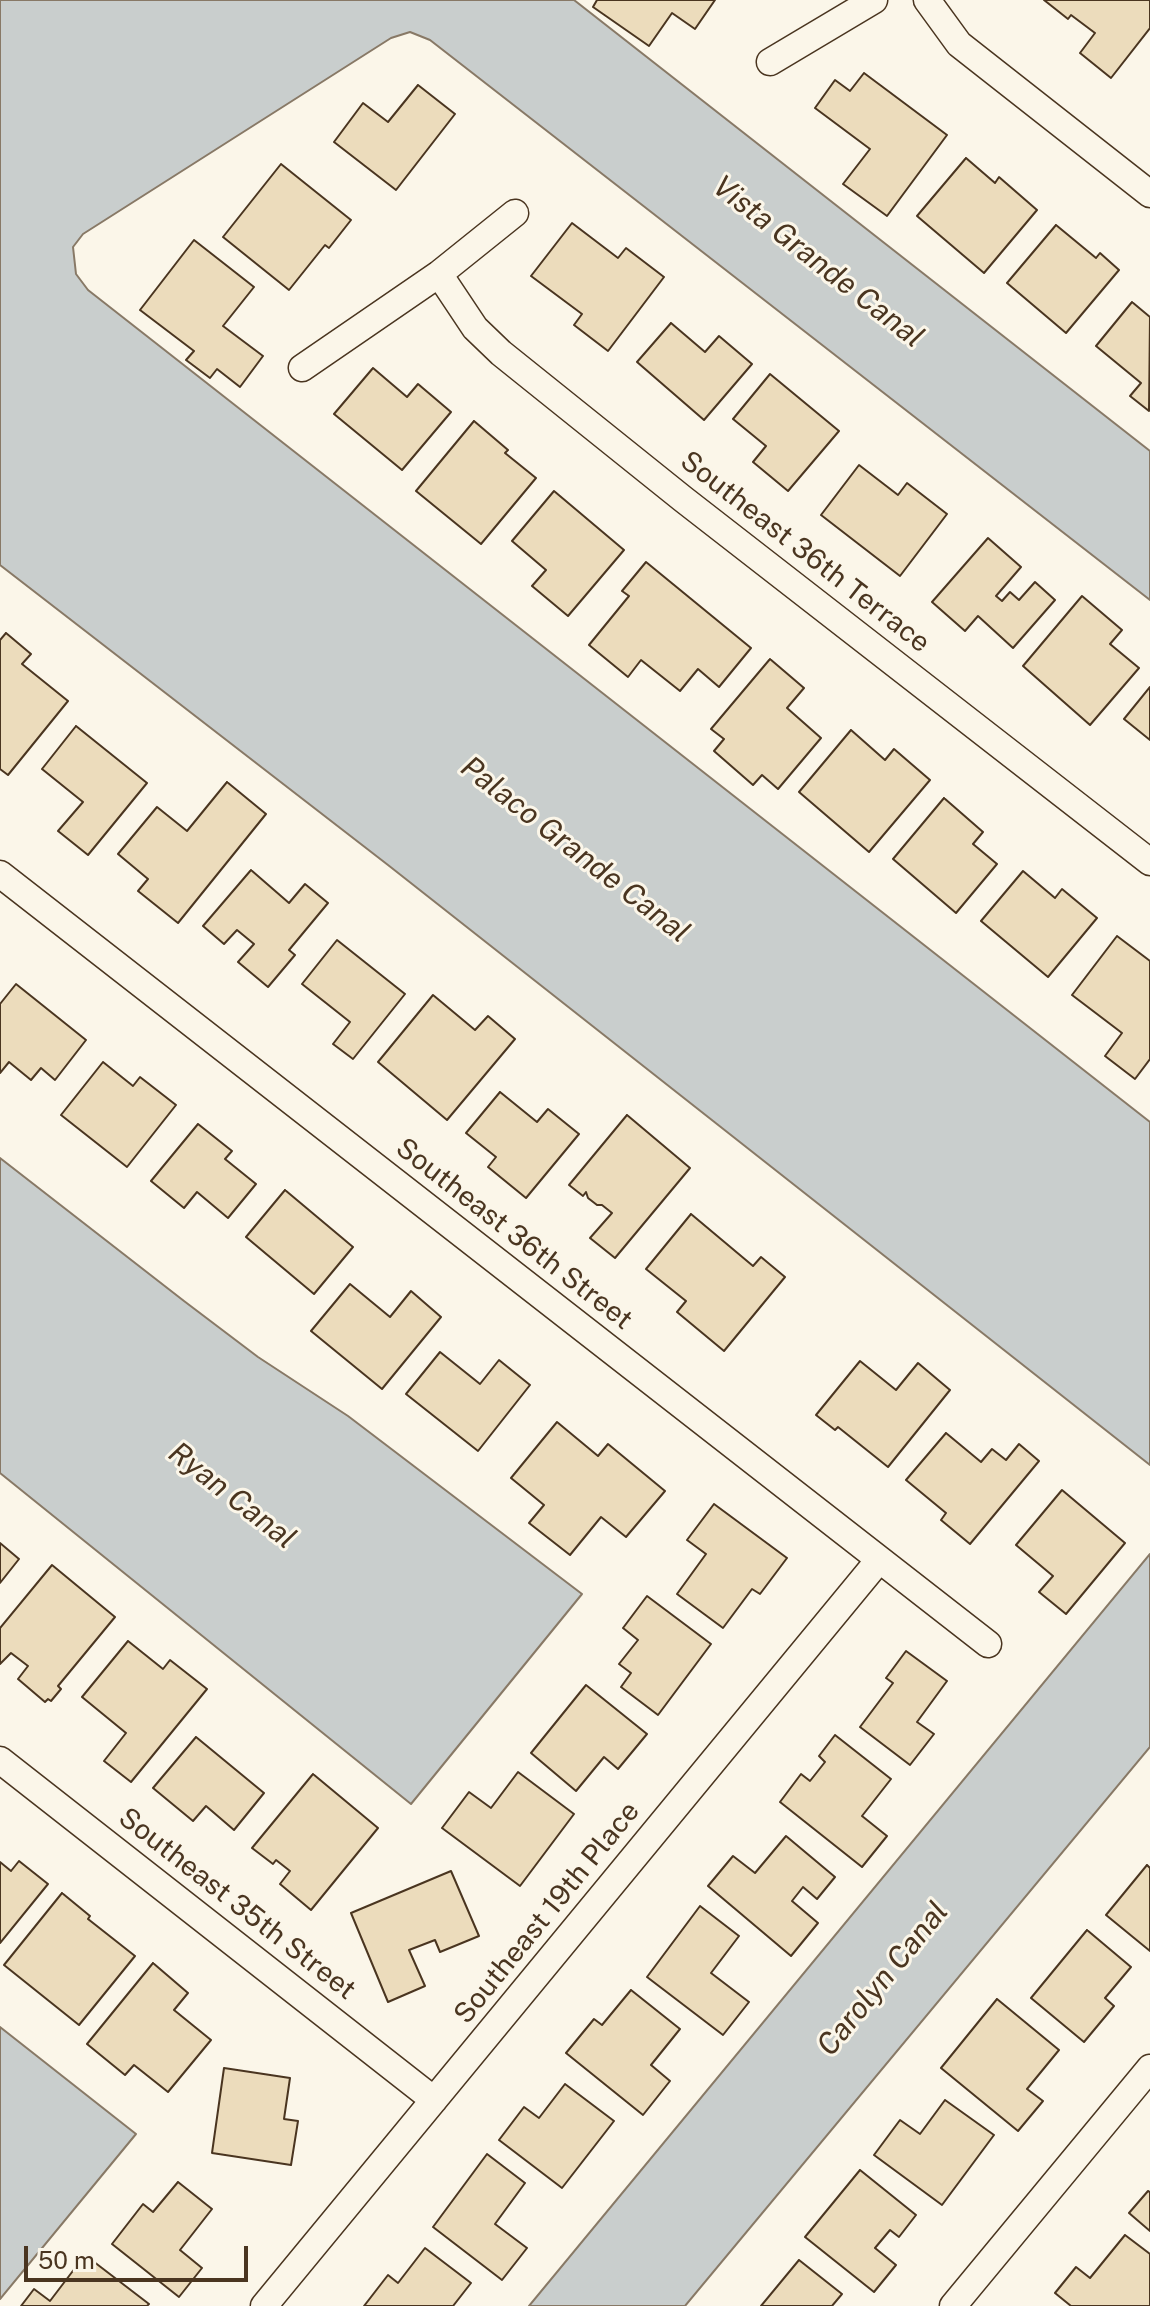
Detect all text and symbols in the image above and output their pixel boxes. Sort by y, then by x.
water label: Vista Grande Canal [705,168,931,356]
street label: Southeast 36th Terrace [673,444,937,660]
water label: Palaco Grande Canal [453,749,697,951]
street label: Southeast 36th Street [389,1131,639,1337]
water label: Ryan Canal [161,1435,303,1557]
street label: Southeast 19th Place [447,1795,647,2031]
street label: Southeast 35th Street [112,1801,362,2007]
water label: Carolyn Canal [810,1895,956,2063]
scale bar [28,2230,252,2280]
text: 50 m [38,2246,95,2274]

